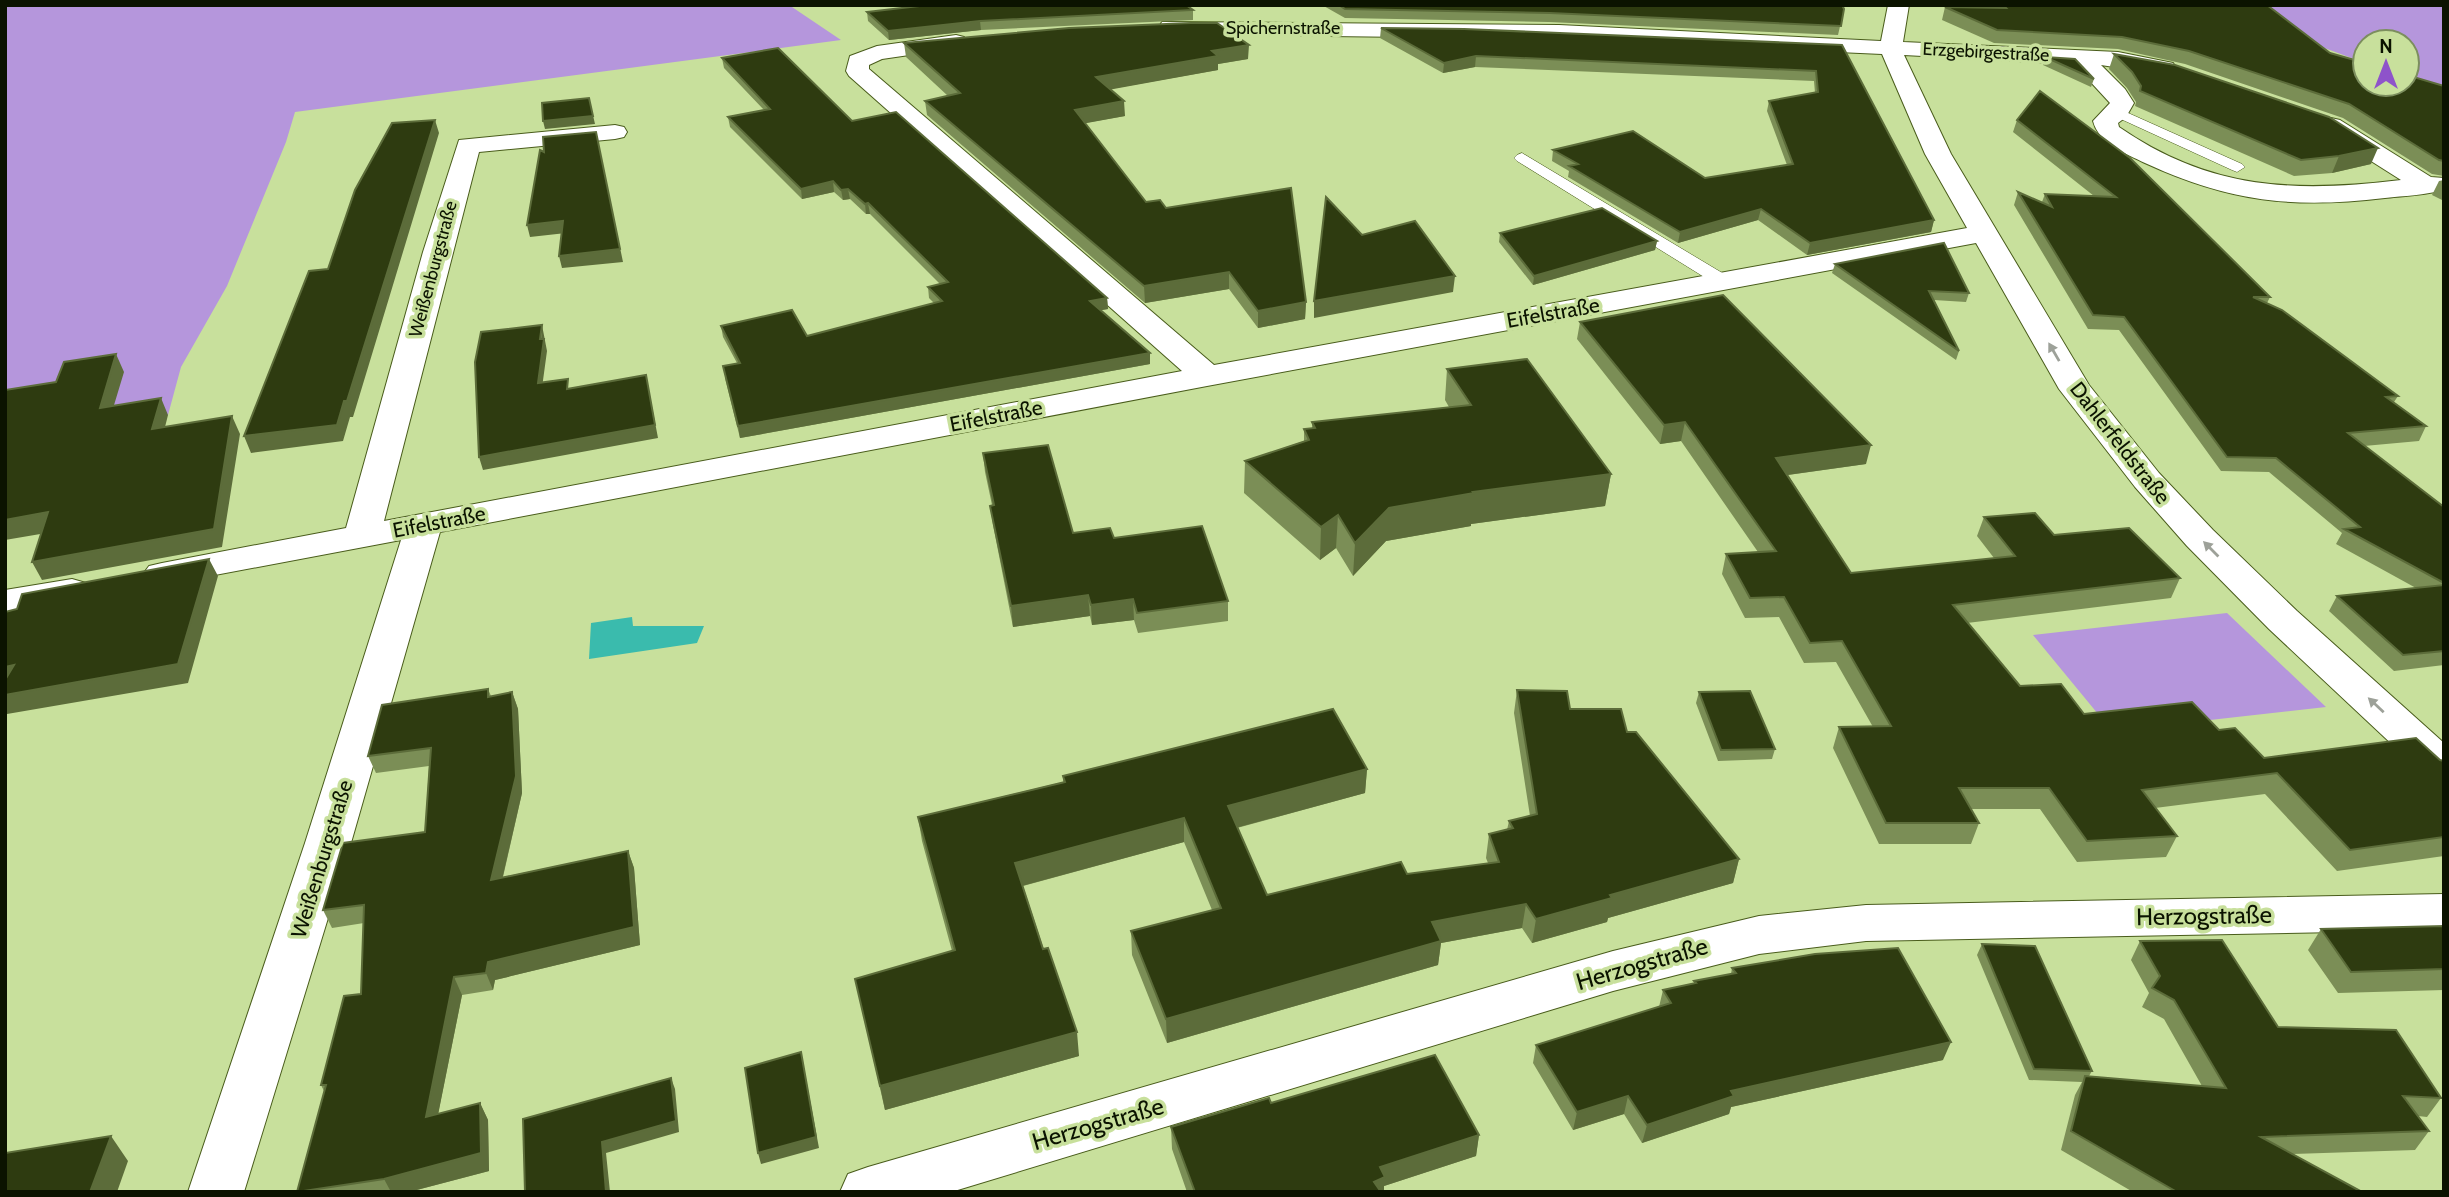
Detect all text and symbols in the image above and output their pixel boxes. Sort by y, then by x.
street label: Spichernstraße [1226,17,1340,39]
north arrow [2351,28,2421,98]
text: N [2379,35,2393,58]
street label: Erzgebirgestraße [1922,38,2050,66]
street label: Weißenburgstraße [404,198,462,340]
street label: Eifelstraße [1504,292,1602,333]
one-way arrow [2048,342,2060,362]
street label: Dahlerfeldstraße [2065,377,2176,509]
street label: Eifelstraße [947,394,1045,437]
street label: Eifelstraße [390,500,488,543]
one-way arrow [2202,540,2219,557]
one-way arrow [2368,698,2385,714]
street label: Weißenburgstraße [286,777,357,941]
street label: Herzogstraße [2136,900,2272,931]
street label: Herzogstraße [1573,931,1711,996]
street label: Herzogstraße [1029,1091,1167,1156]

